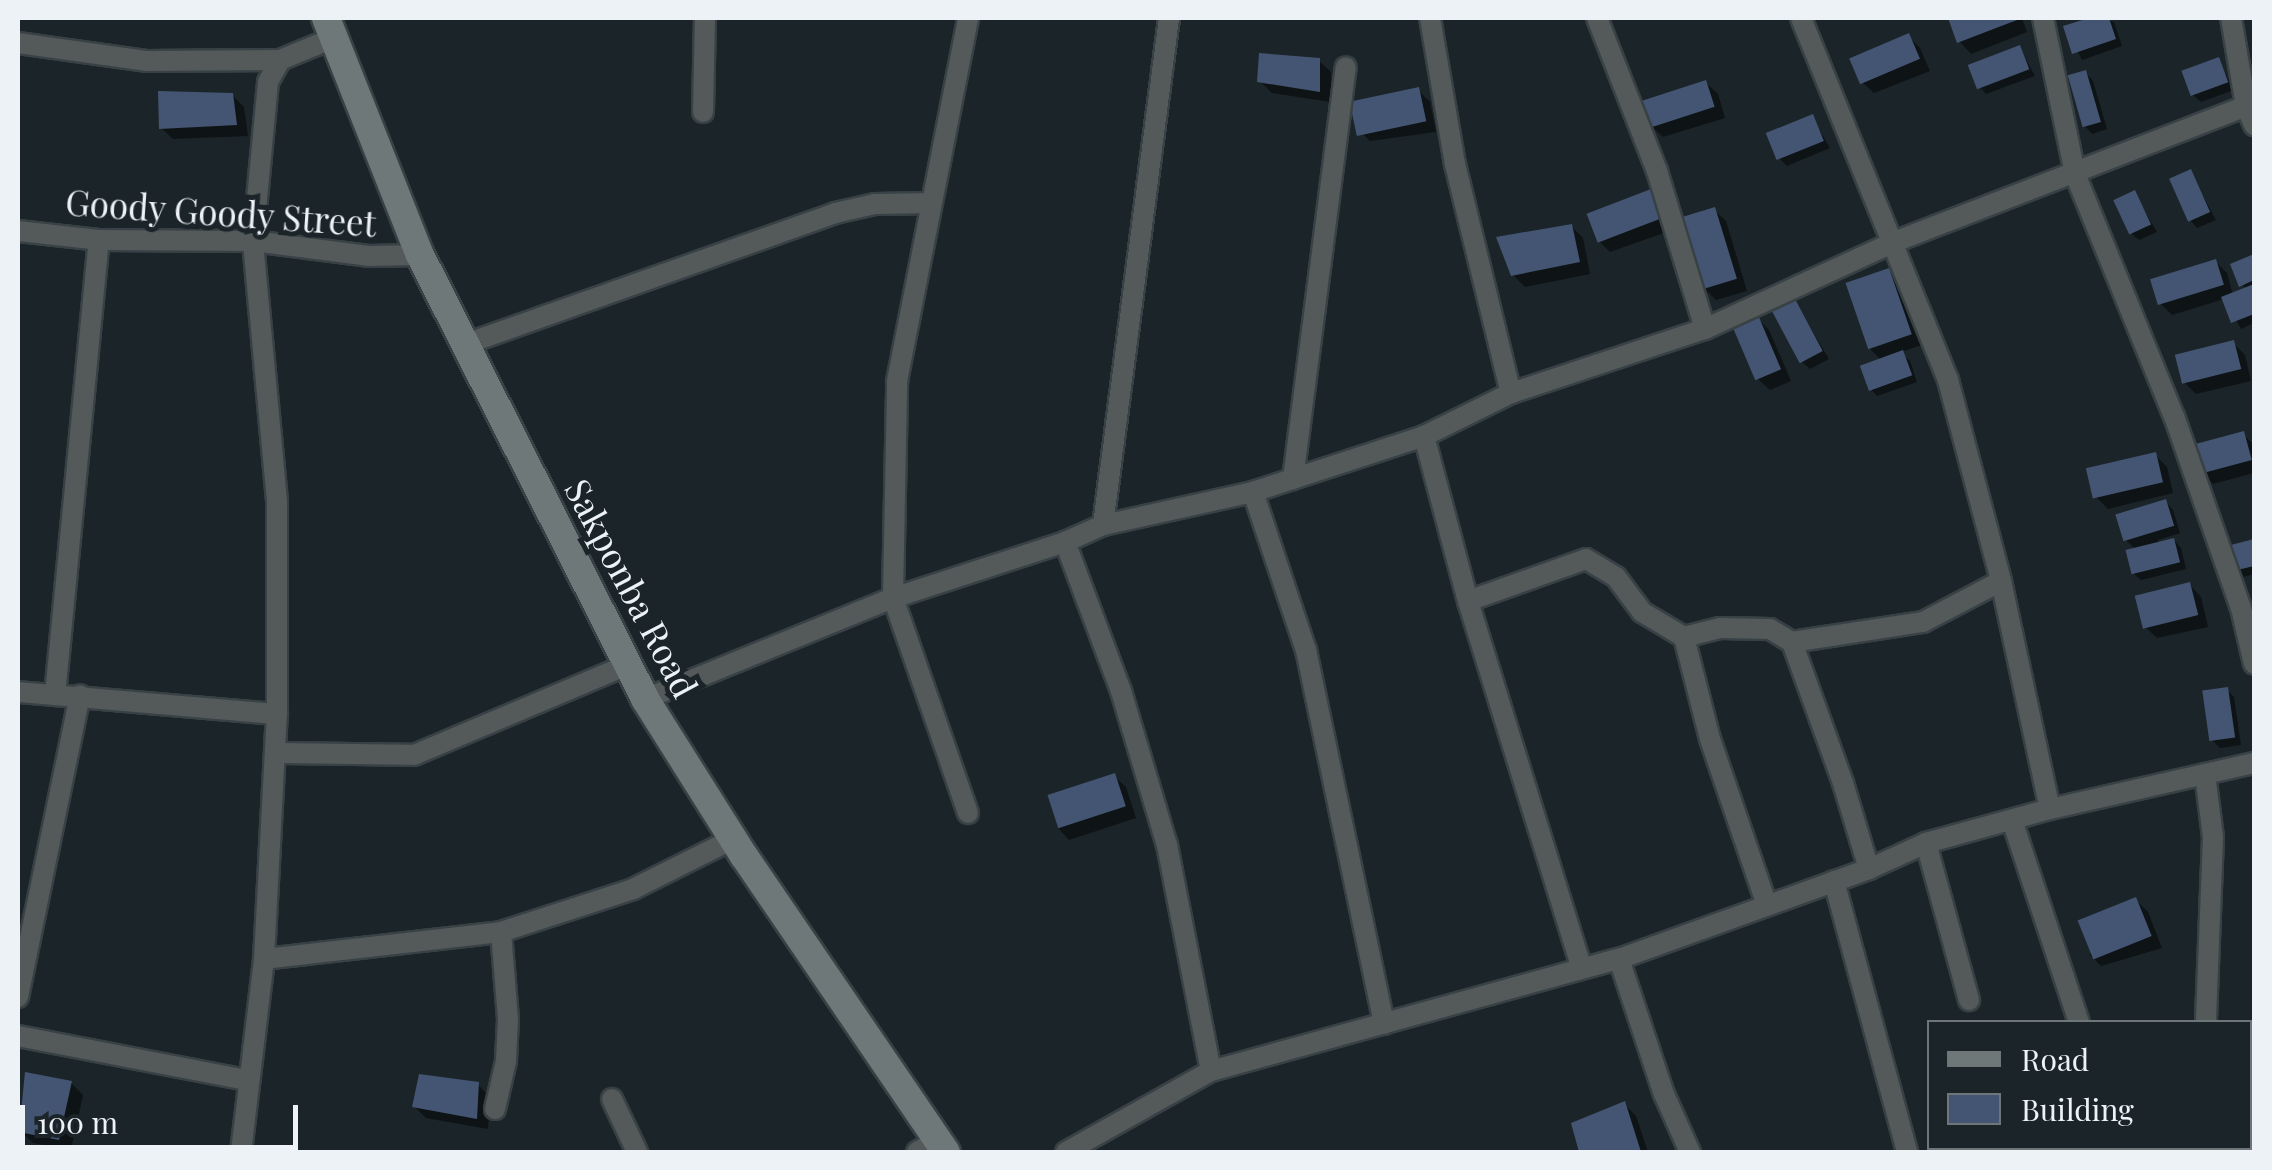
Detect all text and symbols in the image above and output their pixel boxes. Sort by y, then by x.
street label: Goody Goody Street [63,180,379,244]
street label: Sakponba Road [557,472,707,704]
legend [1927,1020,2252,1150]
text: Road [2021,1039,2089,1079]
scale bar [25,1085,302,1147]
text: Building [2021,1089,2134,1129]
text: 100 m [37,1102,118,1142]

